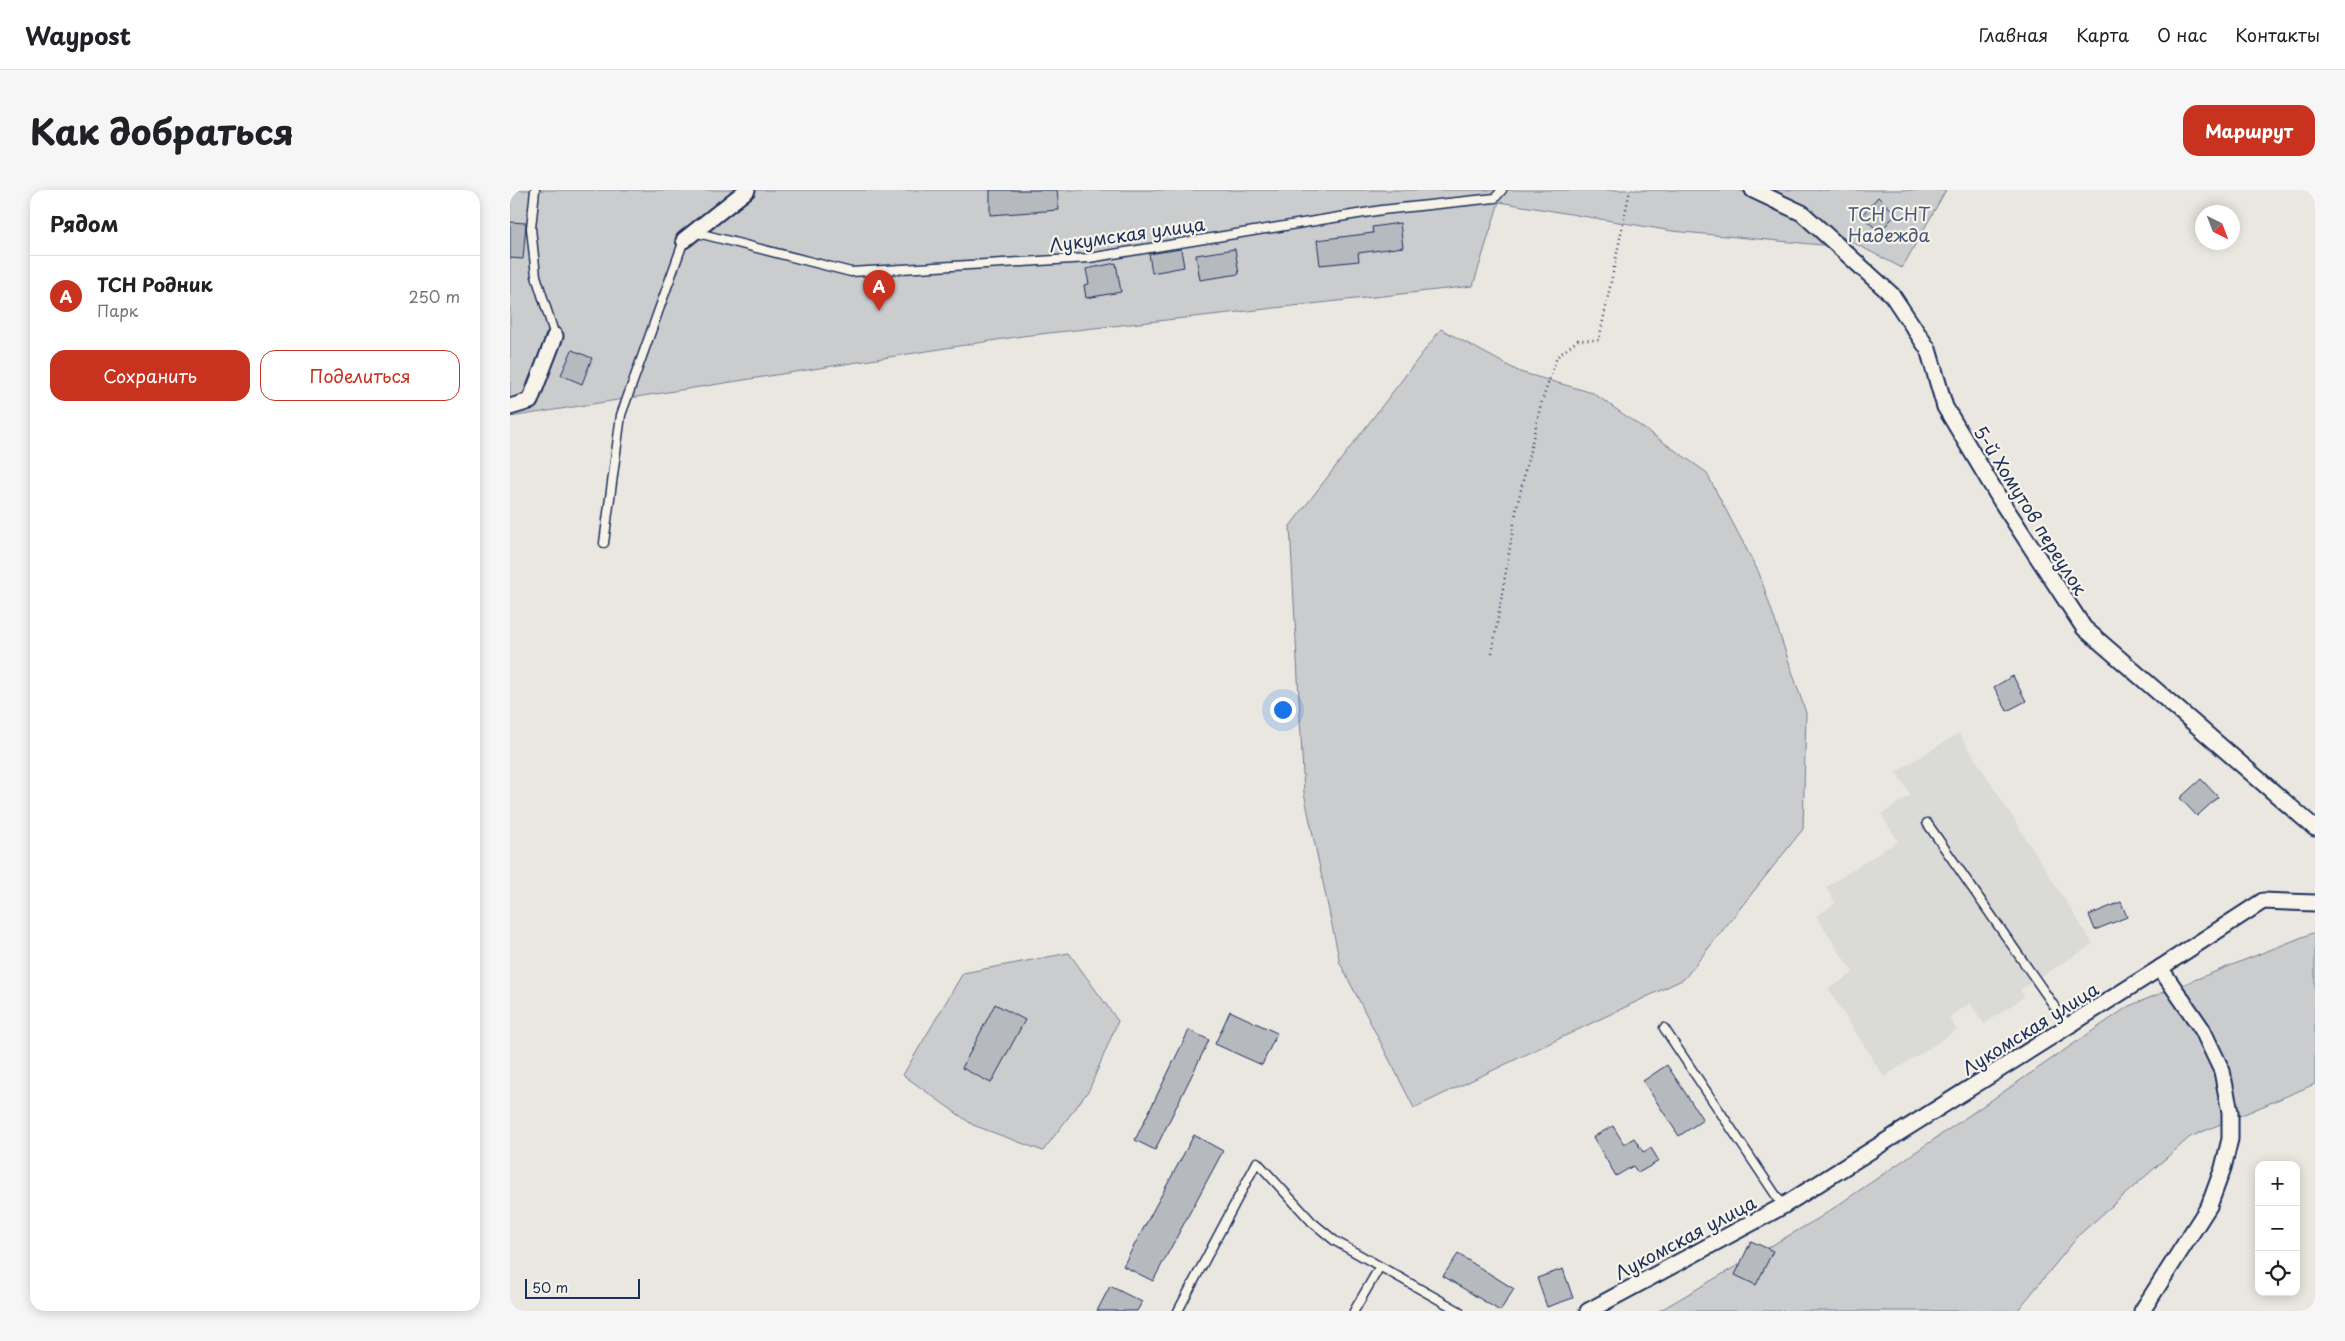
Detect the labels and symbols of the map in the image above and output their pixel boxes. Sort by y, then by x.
park label: ТСН СНТ Надежда [1848,200,1931,248]
north arrow [2195,205,2240,250]
street label: Лукумская улица [1047,210,1207,258]
pin: A [863,270,895,311]
street label: 5-й Хомутов переулок [1968,420,2094,600]
your location [1270,697,1296,723]
street label: Лукомская улица [1956,975,2104,1081]
street label: Лукомская улица [1609,1188,1761,1286]
scale bar [525,1276,640,1299]

